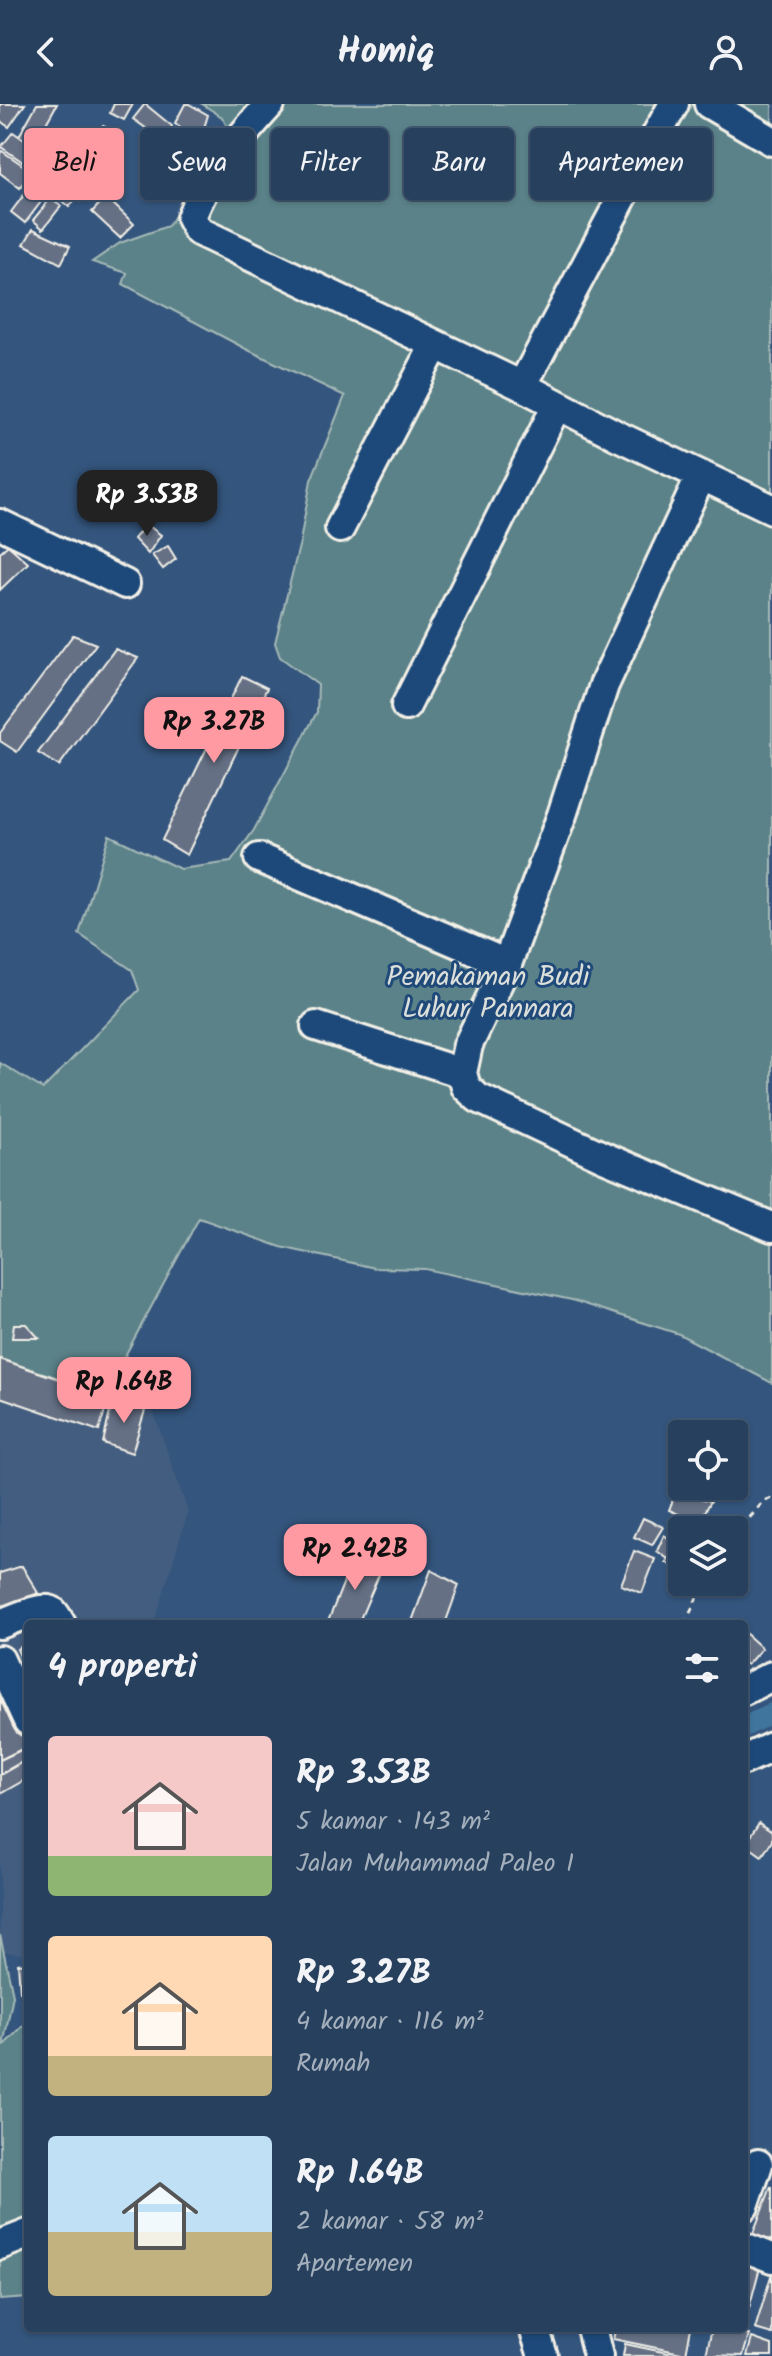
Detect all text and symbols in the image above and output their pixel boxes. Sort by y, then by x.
text: Homiq [337,24,435,81]
icon: back [24,30,68,74]
icon: person [704,30,748,74]
chip: Beli [24,128,124,200]
chip: Sewa [140,128,255,200]
chip: Filter [271,128,388,200]
chip: Baru [404,128,514,200]
chip: Apartemen [530,128,712,200]
pin: Rp 3.53B [64,470,230,538]
text: Rp 3.53B [95,475,199,517]
pin: Rp 3.27B [131,697,297,765]
text: Rp 3.27B [162,702,266,744]
park label: Pemakaman Budi Luhur Pannara [386,955,591,1032]
pin: Rp 1.64B [41,1357,207,1425]
text: Rp 1.64B [75,1362,173,1404]
map controls [668,1420,748,1596]
button: locate [668,1420,748,1500]
button: layers [668,1516,748,1596]
pin: Rp 2.42B [272,1524,438,1592]
text: Rp 2.42B [302,1529,408,1571]
text: 4 properti [48,1641,197,1695]
icon: filters [680,1646,724,1690]
text: Rp 3.53B [296,1747,432,1801]
icon: home [112,1768,208,1864]
text: 5 kamar · 143 m² [296,1801,490,1843]
text: Jalan Muhammad Paleo I [296,1843,574,1885]
text: Rp 3.27B [296,1947,432,2001]
icon: home [112,1968,208,2064]
text: 4 kamar · 116 m² [296,2001,484,2043]
text: Rumah [296,2043,371,2085]
text: Rp 1.64B [296,2147,424,2201]
icon: home [112,2168,208,2264]
text: 2 kamar · 58 m² [296,2201,483,2243]
text: Apartemen [296,2243,413,2285]

